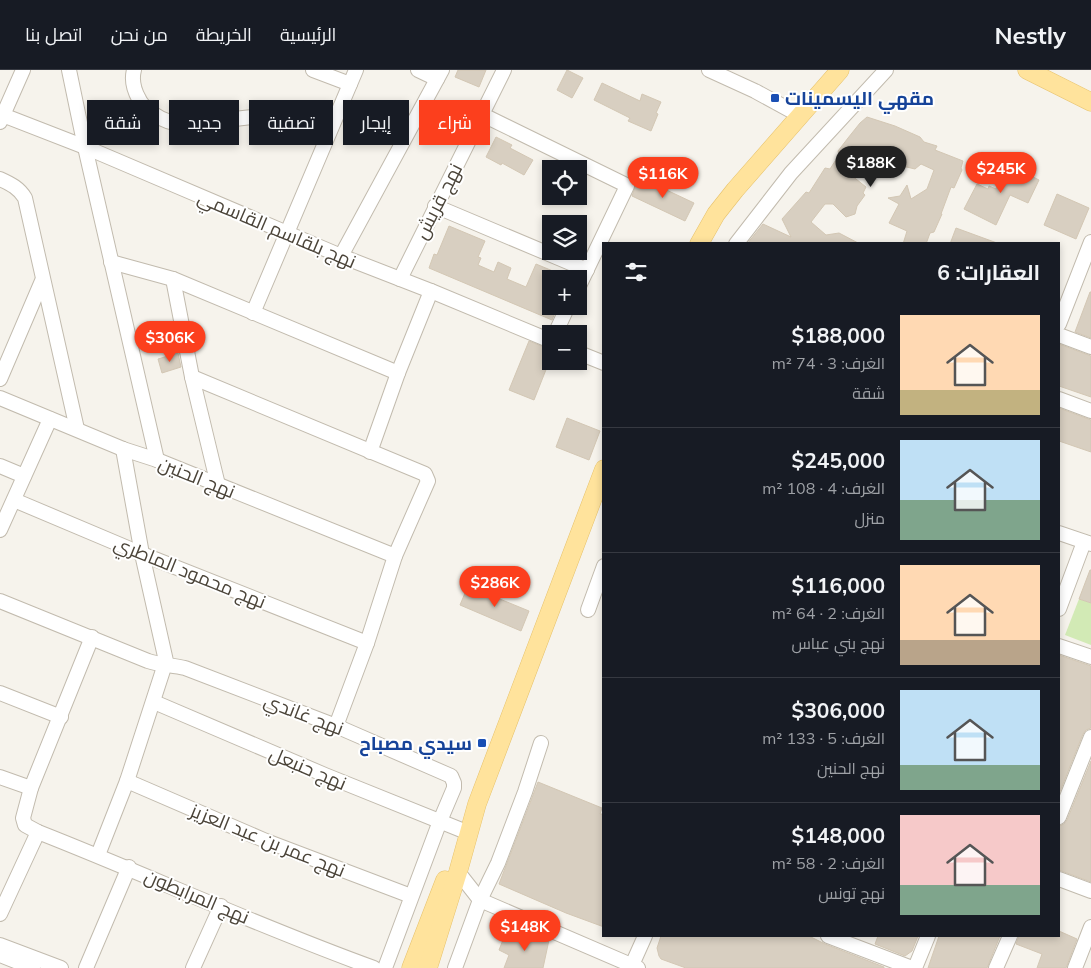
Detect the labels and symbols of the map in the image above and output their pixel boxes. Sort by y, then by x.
place label: مقهي اليسمينات [785,86,934,114]
marker: مقهي اليسمينات [769,92,781,104]
pin: $188K [836,146,906,188]
pin: $245K [966,152,1036,194]
pin: $116K [628,156,698,199]
street label: نهج قريش [409,159,469,244]
street label: نهج بلقاسم القاسمي [193,185,360,276]
pin: $306K [135,320,205,363]
street label: نهج الحنين [154,451,239,505]
street label: نهج محمود الماطري [109,531,269,616]
pin: $286K [460,566,530,608]
street label: نهج غاندي [260,688,347,743]
place label: سيدي مصباح [359,731,472,759]
marker: سيدي مصباح [476,737,488,749]
street label: نهج حنبعل [265,741,350,797]
street label: نهج عمر بن عبد العزيز [185,798,349,884]
street label: نهج المرابطون [140,863,253,931]
pin: $148K [490,910,560,952]

